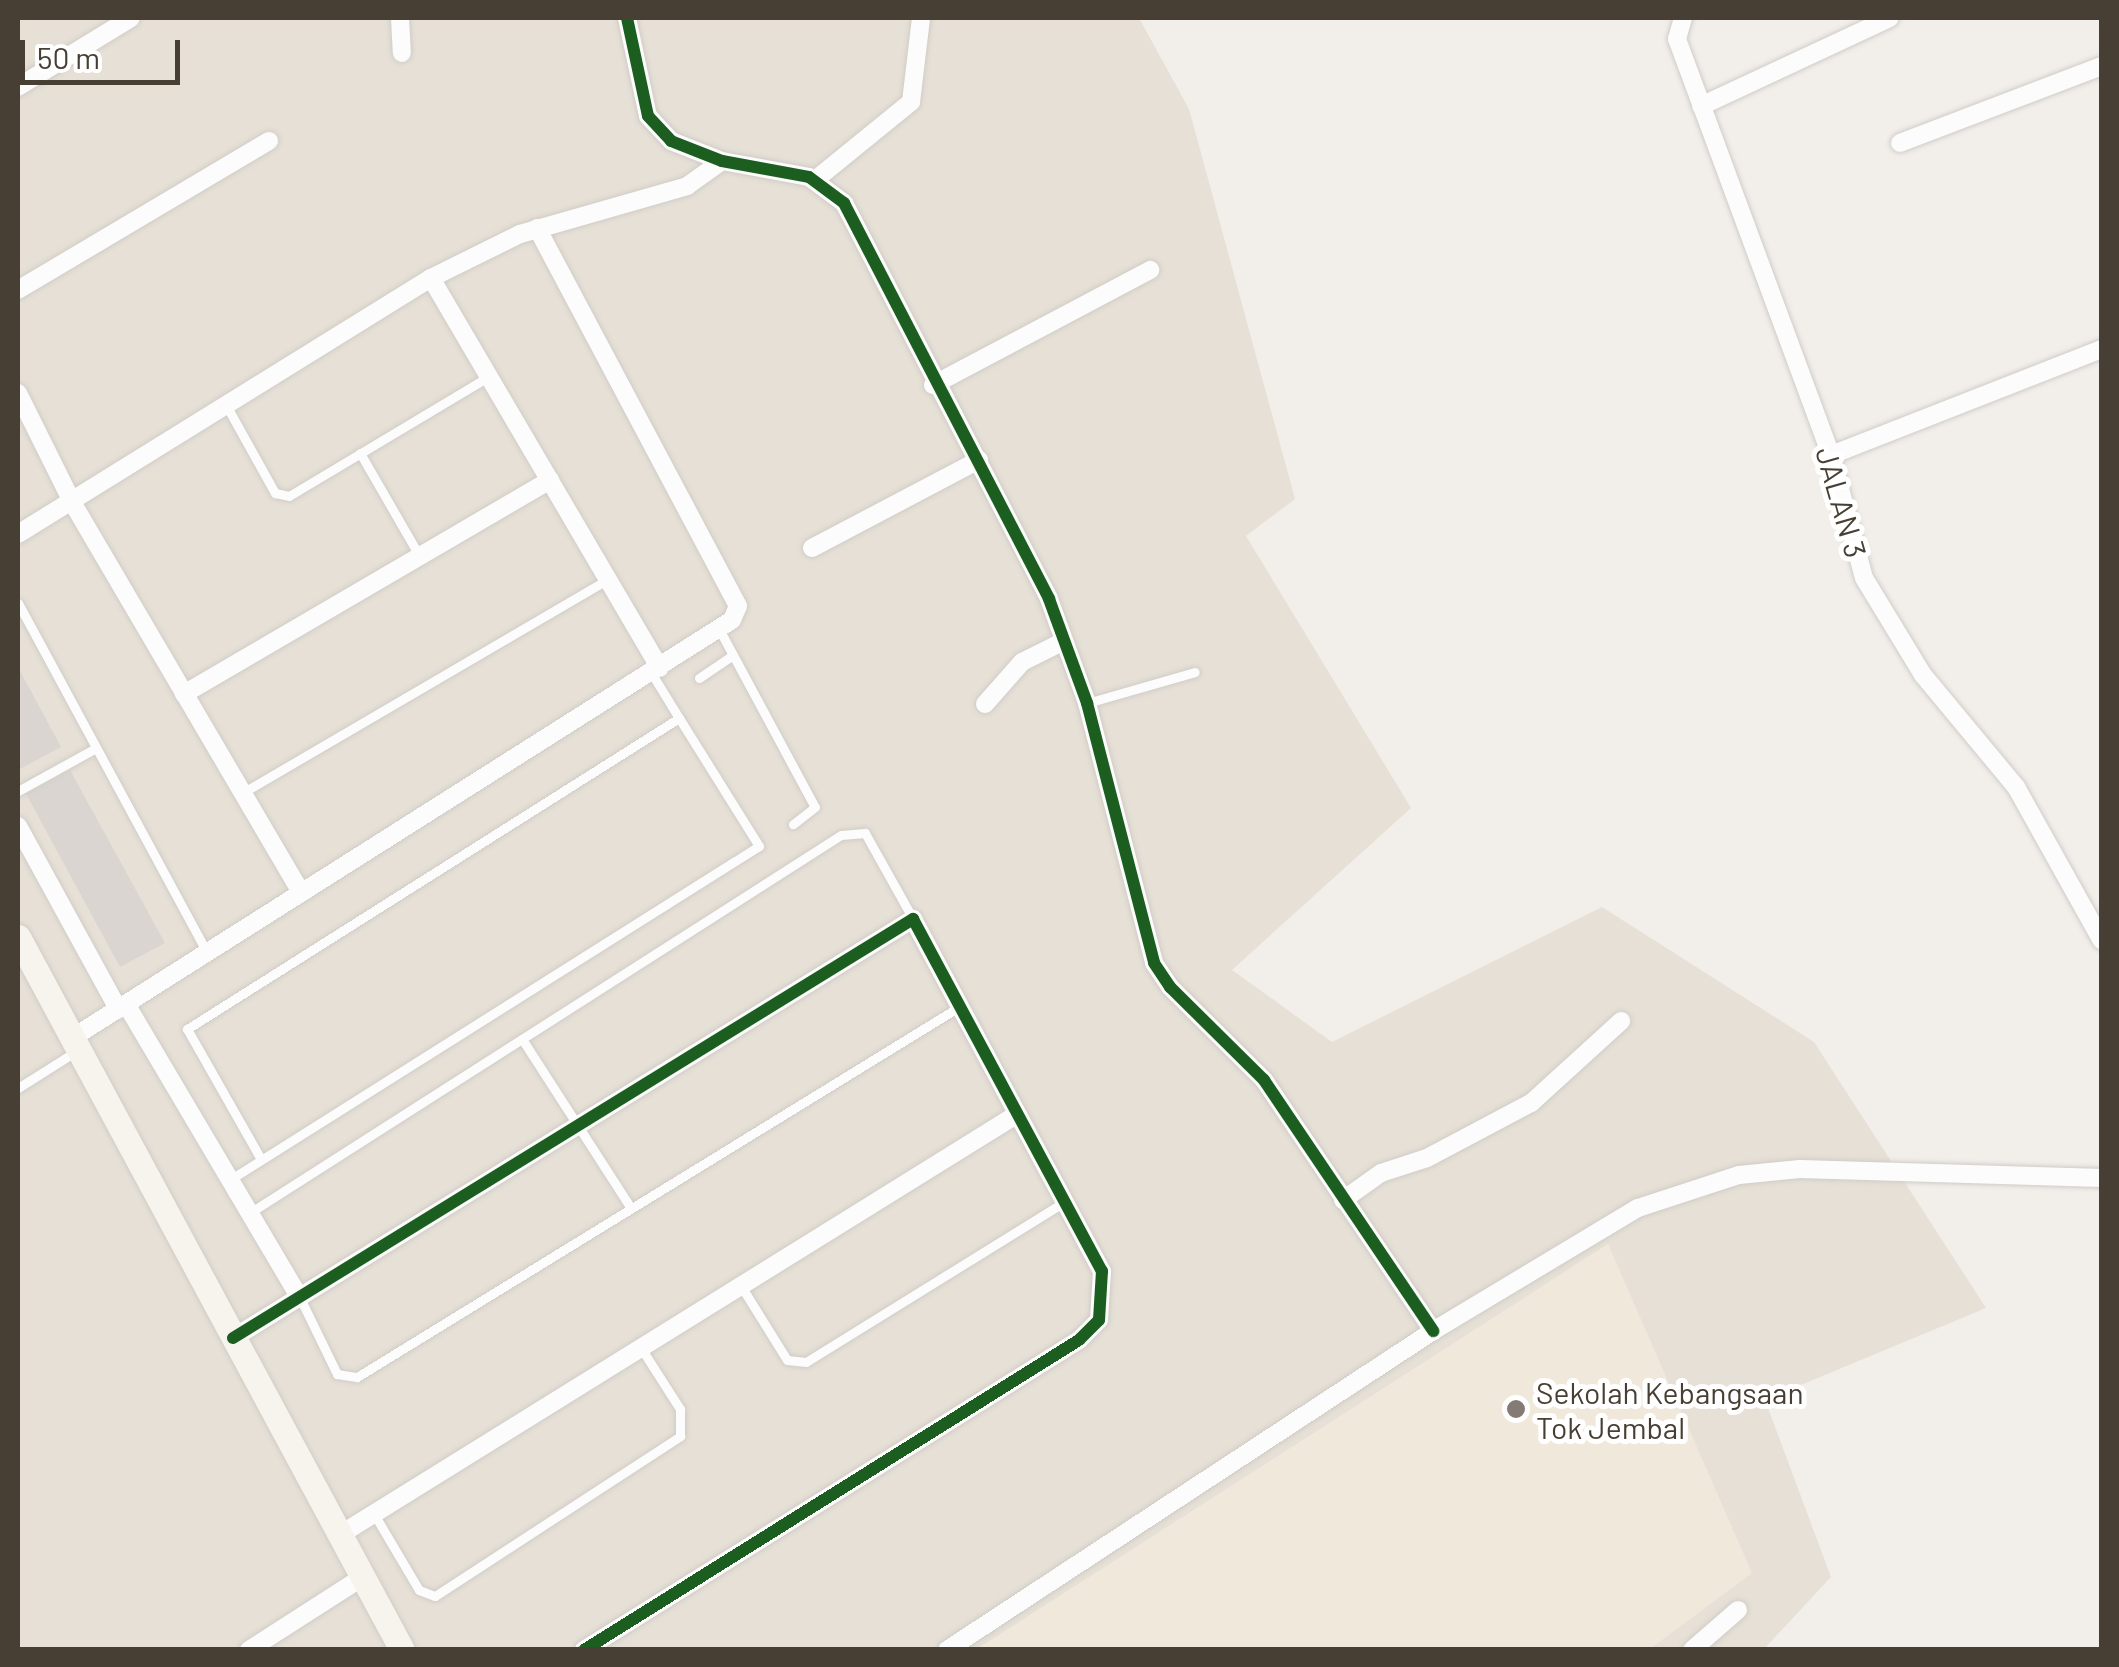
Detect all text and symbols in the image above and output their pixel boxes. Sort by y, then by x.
scale bar [25,20,185,82]
text: 50 m [37,39,100,75]
street label: JALAN 3 [1809,442,1875,562]
place label: Sekolah Kebangsaan Tok Jembal [1536,1374,1804,1444]
marker: Sekolah Kebangsaan Tok Jembal [1505,1398,1527,1420]

